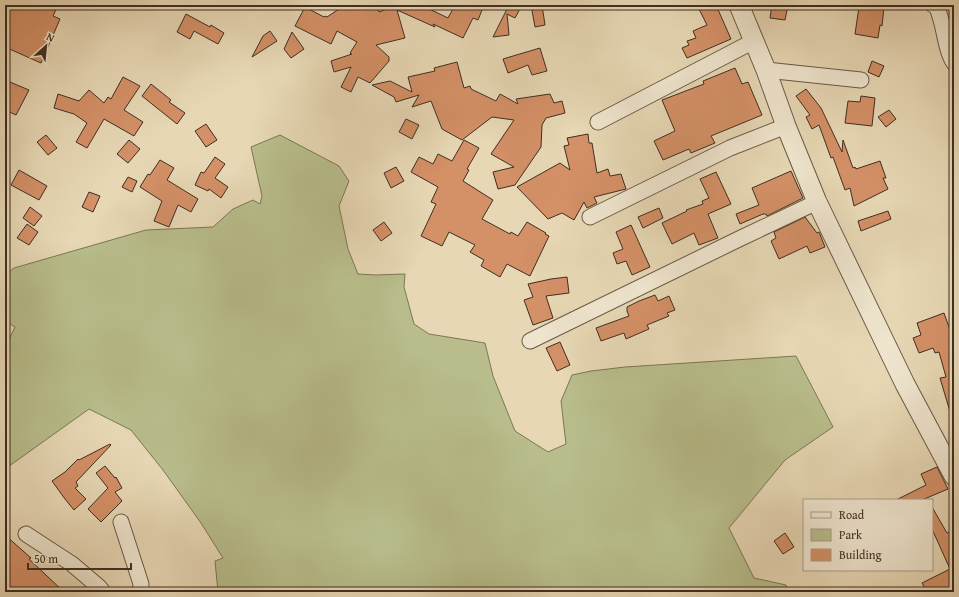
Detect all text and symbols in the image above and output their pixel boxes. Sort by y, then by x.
north arrow [26,26,66,66]
text: N [44,28,58,46]
legend [803,499,933,571]
text: Road [839,506,865,523]
text: Park [839,526,863,543]
scale bar [28,545,131,571]
text: Building [839,546,882,563]
text: 50 m [34,550,58,567]

